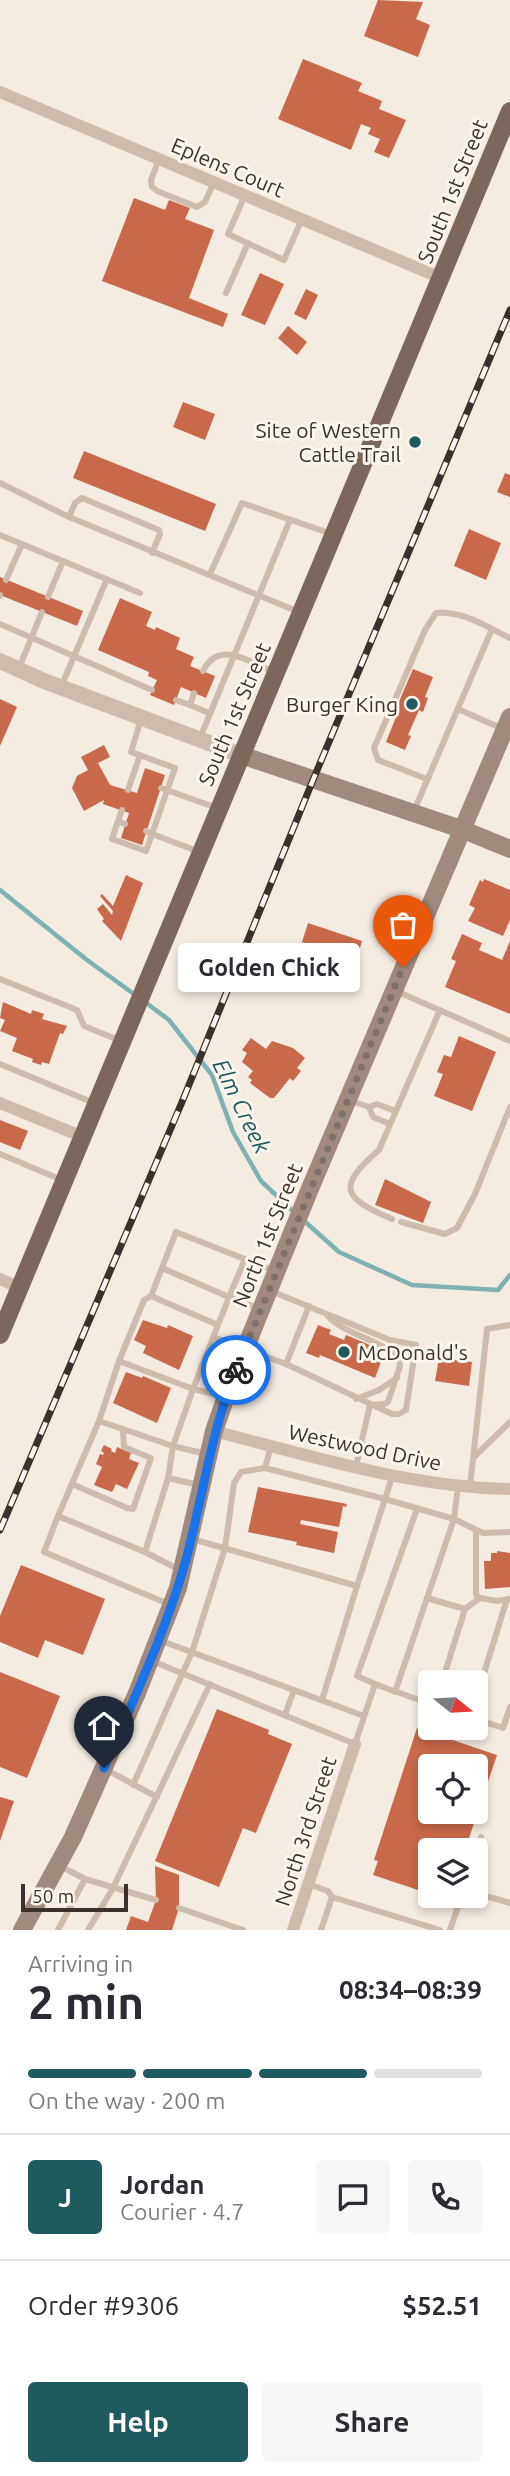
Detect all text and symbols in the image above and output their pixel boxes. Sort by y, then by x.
street label: South 1st Street [412,116,492,266]
street label: Eplens Court [168,132,288,202]
place label: Site of Western Cattle Trail [256,418,401,466]
marker: Site of Western Cattle Trail [407,434,423,450]
street label: South 1st Street [193,639,275,789]
place label: Burger King [286,692,398,716]
marker: Burger King [404,696,420,712]
pin [373,895,433,967]
icon: bag [384,906,422,944]
callout: Golden Chick [179,942,361,992]
text: Golden Chick [198,955,340,980]
water label: Elm Creek [208,1055,276,1157]
street label: North 1st Street [227,1160,307,1310]
courier [201,1335,271,1405]
place label: McDonald's [358,1340,468,1364]
marker: McDonald's [336,1344,352,1360]
icon: bike [217,1351,255,1389]
street label: Westwood Drive [286,1419,444,1475]
north arrow [418,1670,488,1740]
map controls [418,1670,488,1908]
pin [74,1696,134,1768]
icon: home [85,1707,123,1745]
street label: North 3rd Street [270,1753,340,1909]
button: locate [418,1754,488,1824]
button: layers [418,1838,488,1908]
scale bar [21,1881,128,1913]
text: 50 m [32,1885,74,1907]
text: Arriving in [28,1951,133,1976]
text: 08:34–08:39 [339,1975,482,2004]
text: 2 min [28,1976,144,2028]
text: On the way · 200 m [28,2088,225,2113]
button: chat [316,2160,390,2234]
button: phone [408,2160,482,2234]
text: Jordan [120,2170,205,2199]
text: J [58,2183,72,2212]
text: Courier · 4.7 [120,2199,244,2224]
text: Order #9306 [28,2291,179,2320]
text: $52.51 [402,2291,482,2320]
button: Help [28,2382,248,2462]
button: Share [262,2382,482,2462]

